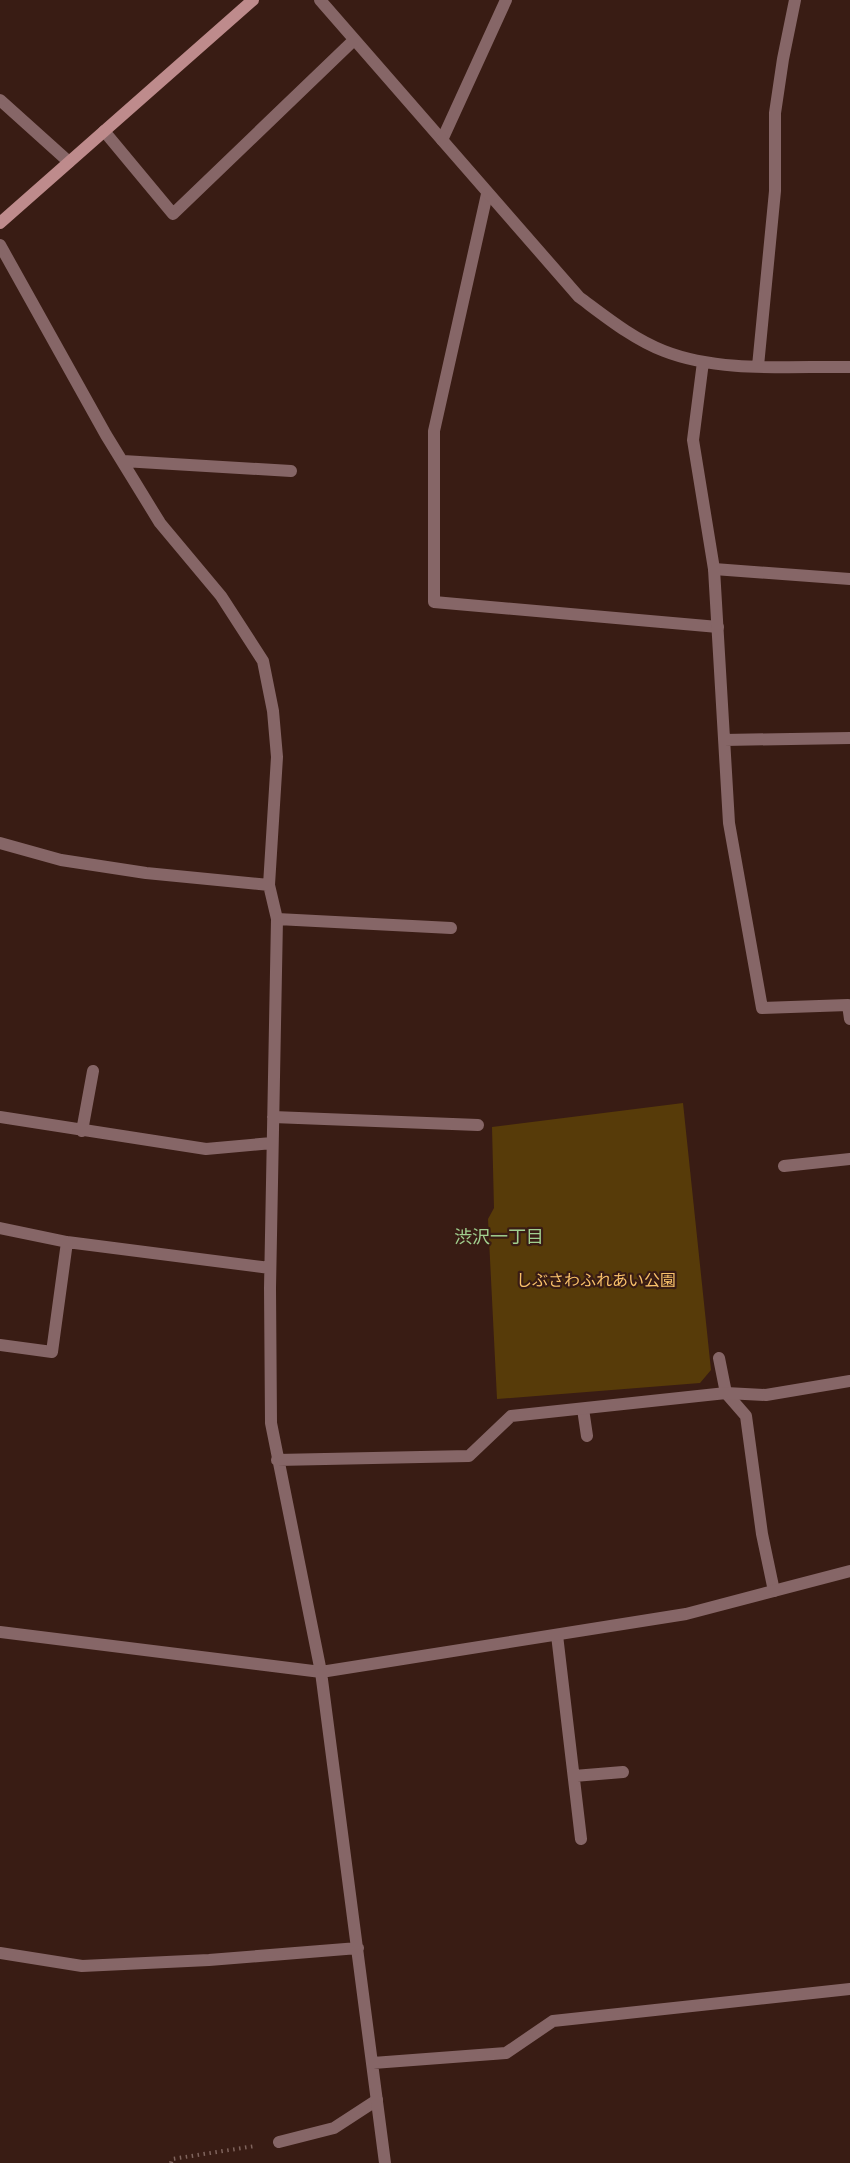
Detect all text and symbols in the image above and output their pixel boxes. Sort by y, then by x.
district label: 渋沢一丁目 [454,1226,544,1248]
park label: しぶさわふれあい公園 [516,1271,676,1290]

